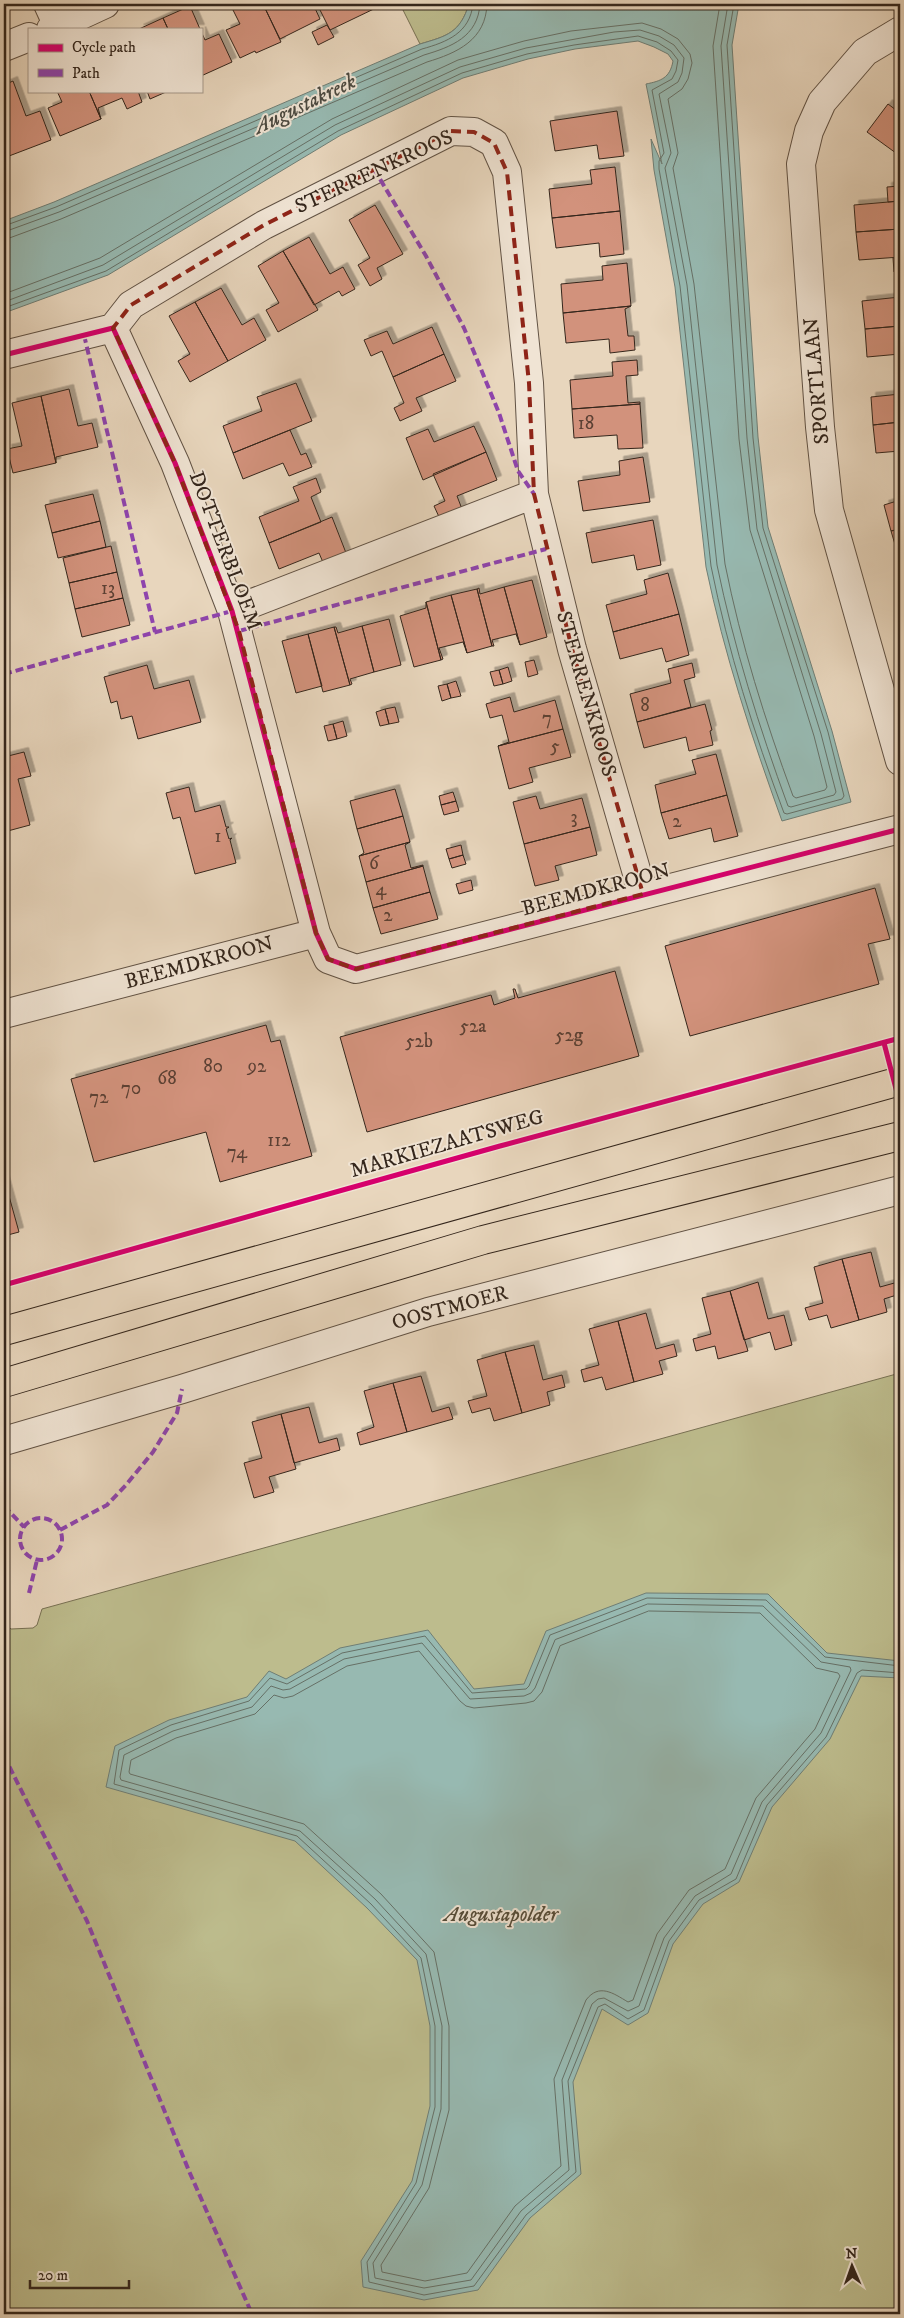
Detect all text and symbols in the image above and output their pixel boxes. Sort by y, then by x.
legend [28,28,202,92]
text: Cycle path [72,38,136,57]
text: Path [72,64,100,83]
water label: Augustakreek [247,67,361,142]
street label: STERRENKROOS [291,124,457,220]
street label: SPORTLAAN [799,316,835,446]
house number: 18 [578,412,594,435]
street label: DOTTERBLOEM [183,468,267,634]
house number: 13 [101,577,115,600]
street label: STERRENKROOS [550,608,622,780]
house number: 8 [640,694,650,717]
house number: 7 [542,707,552,730]
house number: 5 [550,735,560,758]
house number: 3 [570,806,578,829]
house number: 2 [672,810,682,833]
house number: 1 [215,825,222,848]
house number: 6 [369,852,380,875]
street label: BEEMDKROON [519,858,673,922]
house number: 4 [376,878,388,901]
house number: 2 [383,904,393,927]
street label: BEEMDKROON [122,931,276,995]
house number: 52a [460,1015,486,1038]
house number: 52g [555,1024,584,1047]
house number: 52b [405,1030,433,1053]
house number: 80 [203,1055,223,1078]
house number: 92 [247,1055,267,1078]
house number: 68 [157,1067,177,1090]
house number: 70 [121,1077,141,1100]
house number: 72 [89,1086,109,1109]
street label: MARKIEZAATSWEG [347,1104,547,1184]
house number: 112 [267,1129,291,1152]
house number: 74 [227,1141,248,1164]
street label: OOSTMOER [389,1280,511,1336]
park label: Augustapolder [442,1902,559,1928]
north arrow [826,2240,876,2290]
text: N [846,2245,858,2263]
scale bar [30,2258,129,2290]
text: 20 m [38,2266,68,2285]

